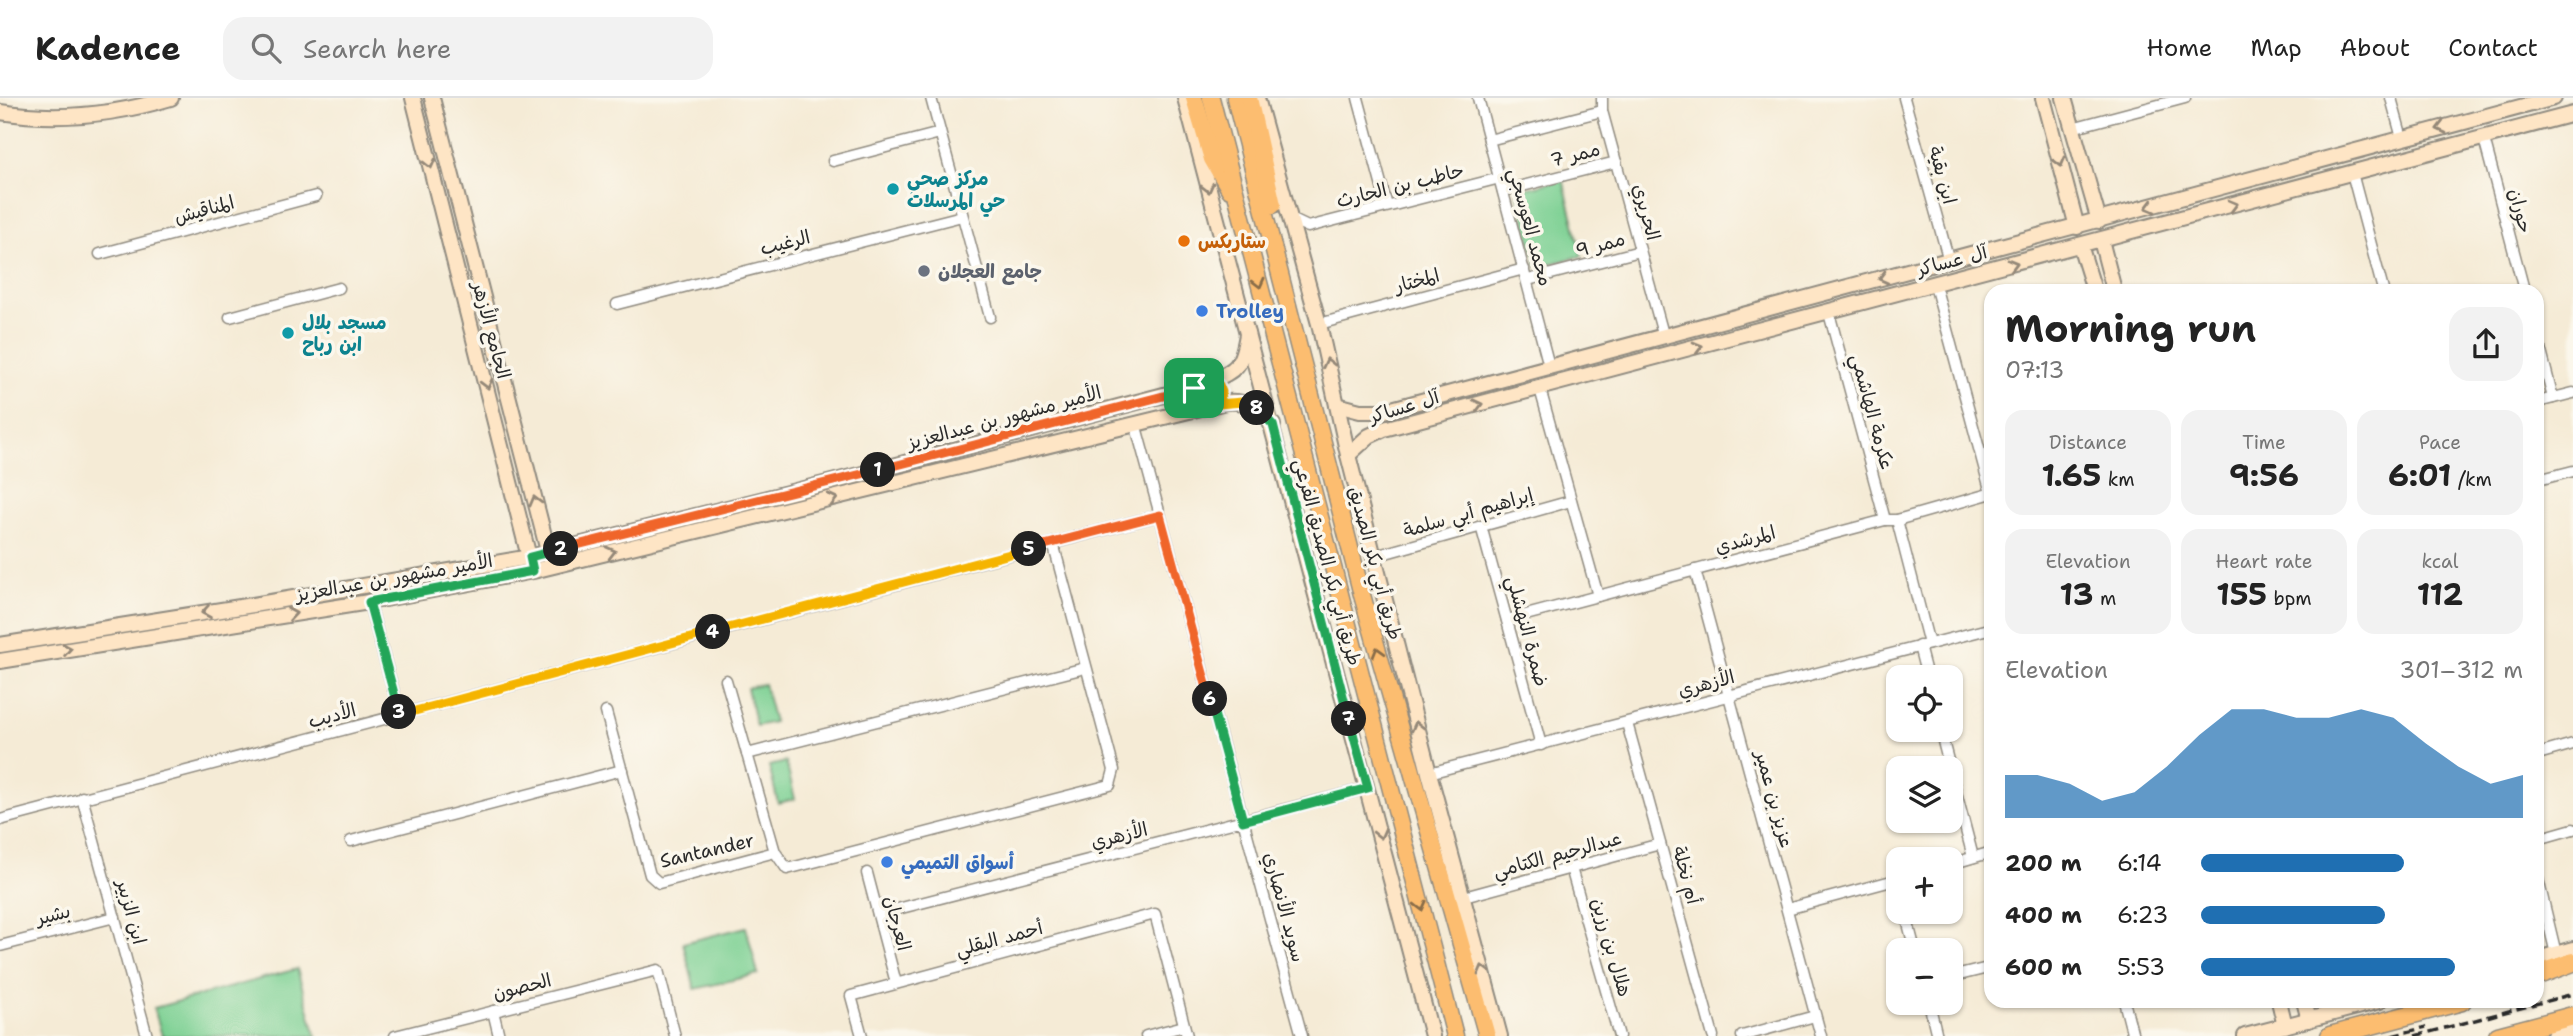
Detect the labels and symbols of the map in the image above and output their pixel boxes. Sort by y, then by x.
one-way arrow [2435,120,2447,134]
street label: ممر 7 [1548,136,1603,173]
street label: ابن بقية [1923,143,1962,207]
one-way arrow [2052,156,2066,168]
one-way arrow [422,158,436,170]
street label: حاطب بن الحارث [1334,158,1467,213]
street label: محمد العوسجي [1499,165,1558,290]
place label: مركز صحي حي المرسلات [907,166,1005,217]
marker: مركز صحي حي المرسلات [885,181,901,197]
street label: الحريري [1625,181,1666,244]
one-way arrow [1200,182,1214,194]
street label: حوران [2503,186,2538,235]
street label: المناقيش [171,189,237,230]
one-way arrow [2144,199,2156,213]
one-way arrow [2226,199,2238,213]
street label: الرغيب [757,224,813,261]
street label: ممر 9 [1572,226,1628,263]
place label: ستاربكس [1198,229,1266,254]
marker: ستاربكس [1176,233,1192,249]
street label: آل عساكر [1912,239,1991,282]
one-way arrow [2007,257,2019,272]
place label: جامع العجلان [938,259,1042,285]
street label: المختار [1390,262,1442,299]
marker: جامع العجلان [916,263,932,279]
one-way arrow [1877,270,1889,284]
street label: الجامع الأزهر [465,277,517,382]
one-way arrow [1251,277,1265,289]
place label: Trolley [1216,299,1284,324]
marker: Trolley [1194,303,1210,319]
place label: مسجد بلال ابن رباح [302,310,387,357]
marker: مسجد بلال ابن رباح [280,325,296,341]
one-way arrow [1692,341,1704,355]
street label: عكرمة الهاشمي [1841,351,1900,474]
one-way arrow [1321,357,1336,369]
pin [1164,358,1224,418]
one-way arrow [478,378,493,390]
street label: الأمير مشهور بن عبدالعزيز [902,380,1104,456]
street label: آل عساكر [1364,384,1443,429]
pin: 8 [1240,390,1274,426]
one-way arrow [1472,399,1484,413]
pin: 1 [860,452,896,488]
street label: طريق أبي بكر الصديق الفرعي [1284,456,1367,669]
street label: إبراهيم أبي سلمة [1400,482,1537,547]
street label: طريق أبي بكر الصديق [1339,484,1408,644]
one-way arrow [826,493,838,507]
one-way arrow [529,495,543,507]
street label: المرشدي [1712,519,1779,561]
pin: 2 [544,532,578,566]
pin: 5 [1012,532,1046,566]
one-way arrow [605,546,617,561]
street label: الأمير مشهور بن عبدالعزيز [291,548,495,608]
street label: ضمرة النهشلي [1497,573,1554,690]
one-way arrow [200,604,212,619]
one-way arrow [286,607,298,622]
pin: 4 [696,614,730,650]
one-way arrow [61,643,73,658]
one-way arrow [1371,646,1386,658]
street label: الأزهري [1675,664,1738,705]
pin: 6 [1192,682,1228,716]
pin: 3 [382,694,416,730]
street label: الأديب [305,697,359,734]
pin: 7 [1332,702,1366,736]
one-way arrow [1411,721,1426,733]
street label: عزيز بن عمير [1749,746,1799,850]
street label: الأزهري [1088,816,1151,857]
street label: عبدالرحيم الكتامي [1490,825,1625,888]
street label: Santander [658,828,757,873]
one-way arrow [1372,828,1386,840]
street label: أم نخلة [1665,843,1706,908]
street label: سويد الأنصاري [1256,849,1311,965]
place label: أسواق التميمي [901,850,1015,879]
marker: أسواق التميمي [879,854,895,870]
street label: ابن الزبير [110,875,152,947]
street label: العرجان [878,893,917,954]
street label: هلال بن رزين [1586,895,1638,999]
street label: بشير [31,898,73,931]
one-way arrow [1413,900,1427,912]
street label: أحمد البقلي [953,915,1047,966]
one-way arrow [1476,964,1491,976]
street label: الحصون [490,967,554,1006]

